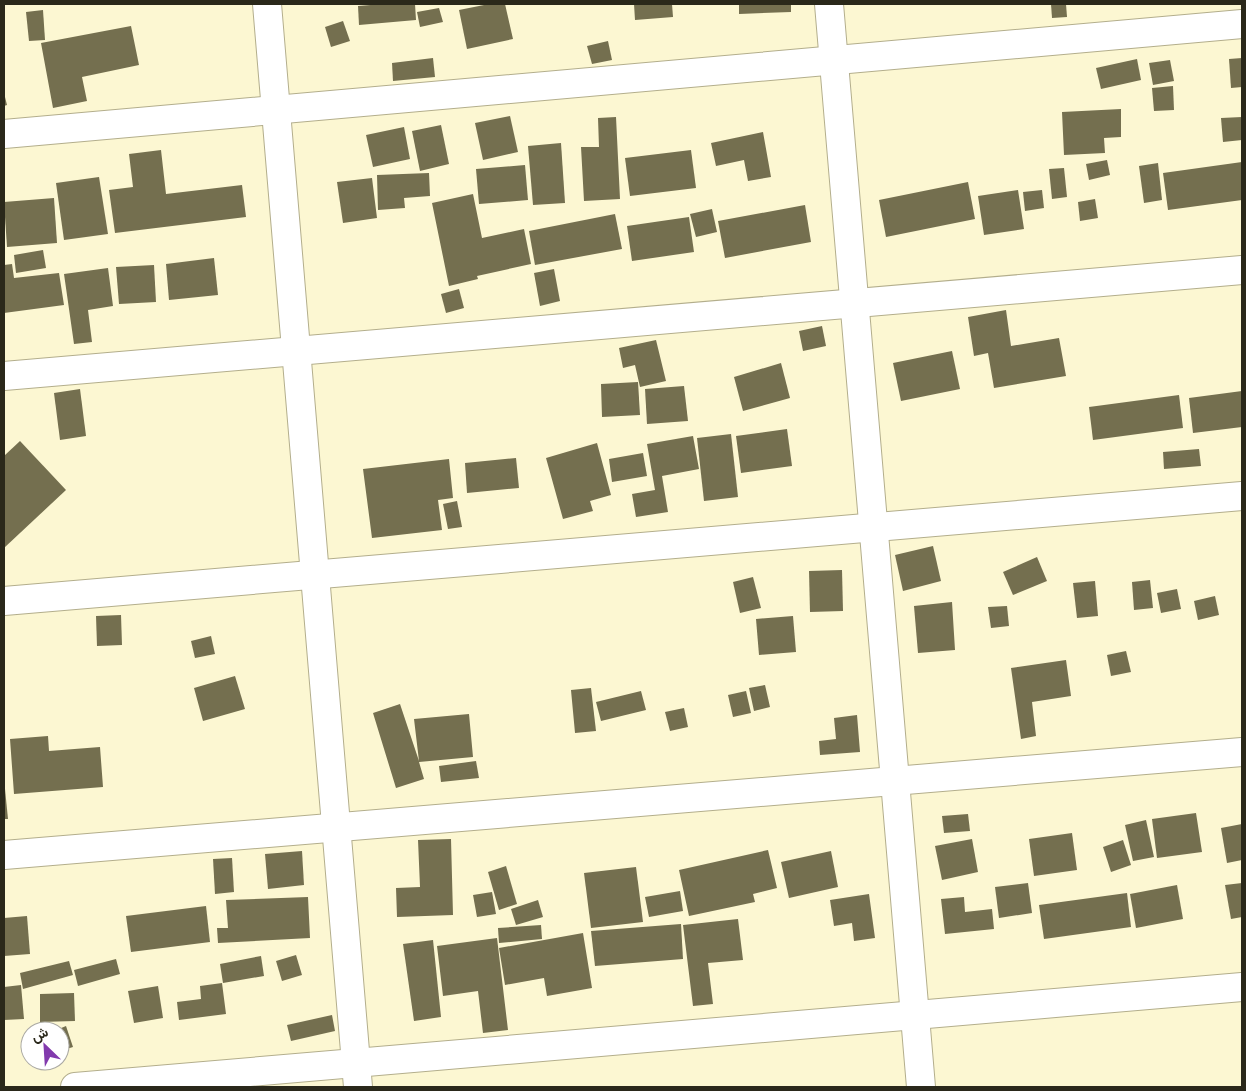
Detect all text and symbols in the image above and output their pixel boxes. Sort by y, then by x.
north arrow [20,1021,70,1071]
text: ش [28,1022,51,1046]

